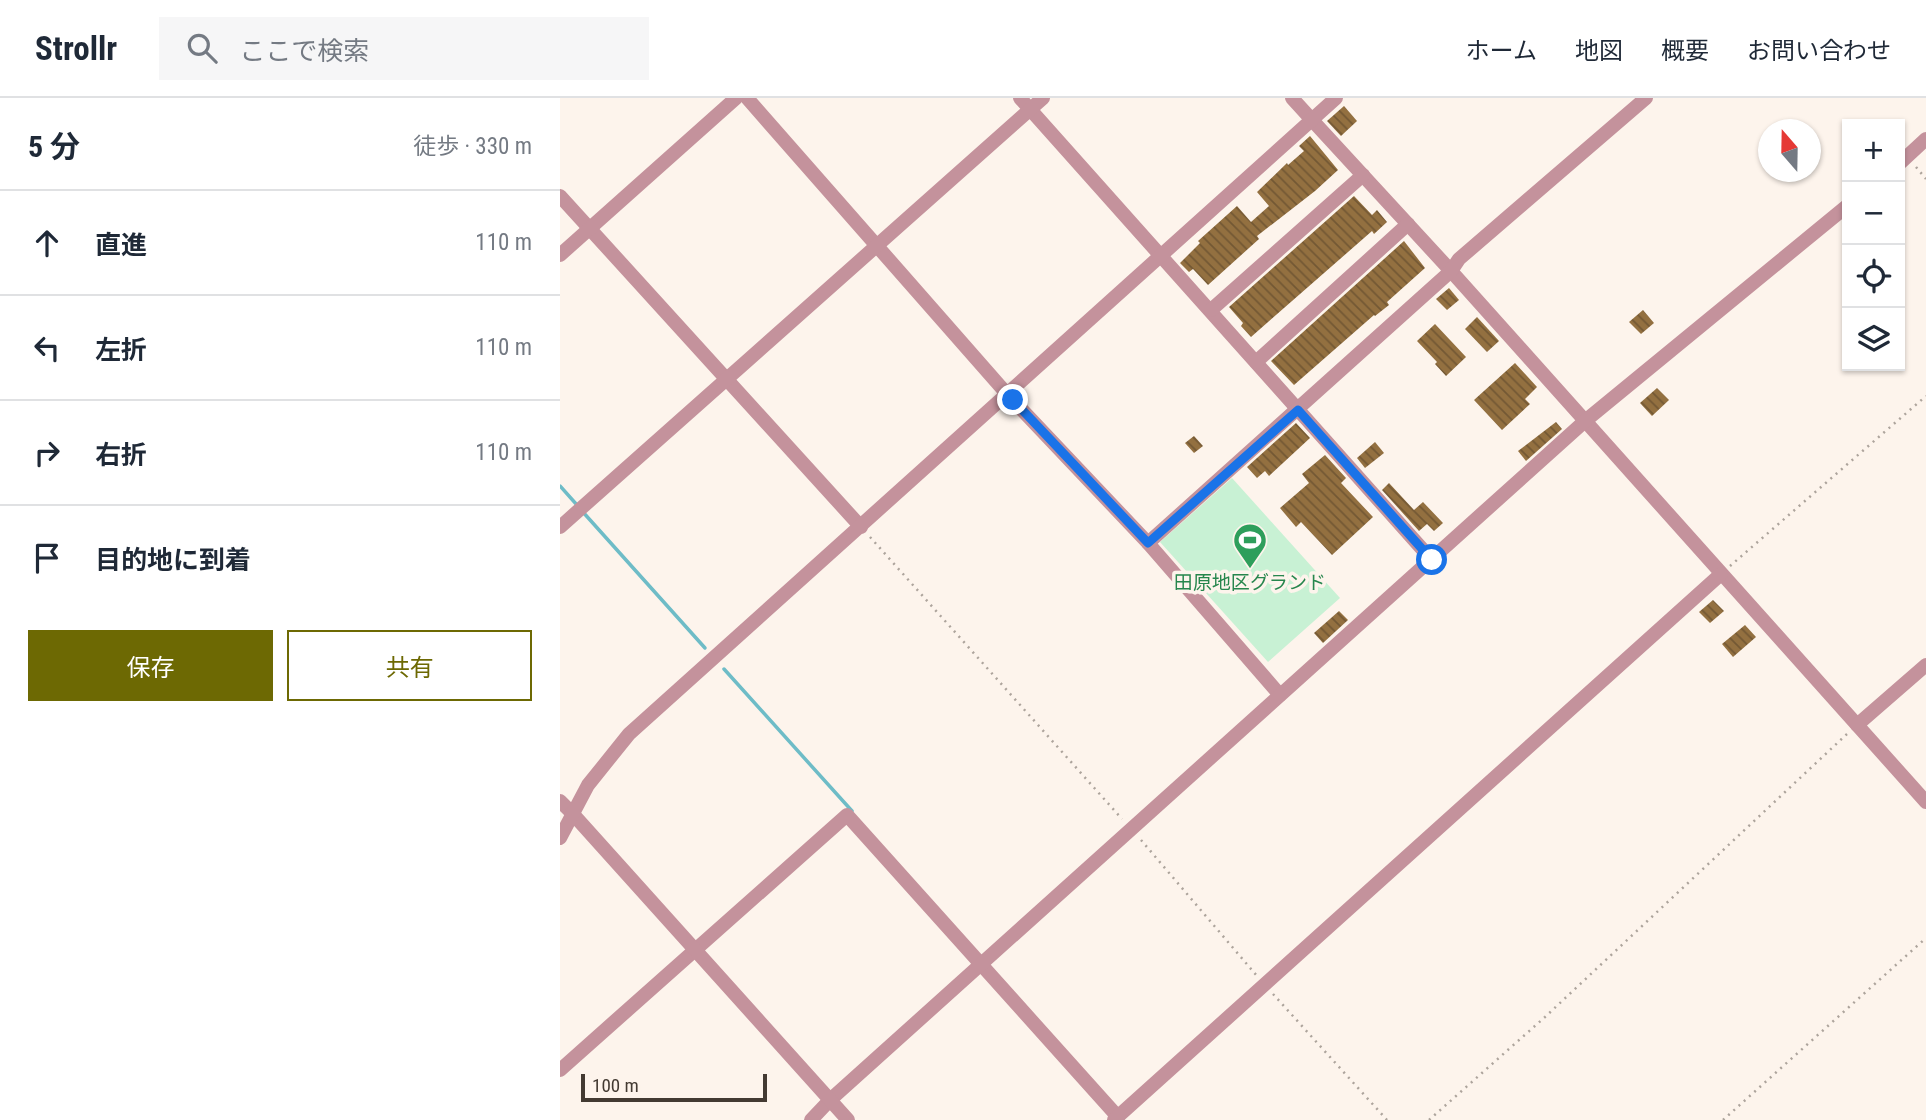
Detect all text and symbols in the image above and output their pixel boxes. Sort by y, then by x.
search box [159,17,649,80]
text: Strollr [35,29,117,68]
icon: search [183,29,221,67]
text: ここで検索 [239,36,369,66]
text: ホーム [1466,37,1537,65]
text: 地図 [1575,37,1623,65]
text: 概要 [1661,37,1709,65]
text: お問い合わせ [1747,37,1891,65]
north arrow [1758,119,1821,182]
map controls [1842,119,1905,371]
button: + [1842,119,1905,182]
text: 5 分 [28,129,80,164]
text: 徒歩 · 330 m [413,133,532,160]
button: − [1842,182,1905,245]
icon: ahead [28,224,66,262]
text: 110 m [475,229,532,256]
text: 直進 [95,230,147,260]
button: locate [1842,245,1905,308]
button: layers [1842,308,1905,371]
icon: left [28,329,66,367]
text: 110 m [475,334,532,361]
text: 左折 [95,335,147,365]
route end [997,384,1028,415]
icon: right [28,434,66,472]
text: 110 m [475,439,532,466]
text: 右折 [95,440,147,470]
sports icon: 田原地区グランド [1231,521,1269,570]
icon: arrive [28,539,66,577]
route start [1416,544,1447,575]
text: 目的地に到着 [95,545,251,575]
place label: 田原地区グランド [1174,571,1326,594]
button: 保存 [28,630,273,701]
button: 共有 [287,630,532,701]
scale bar [581,1071,766,1103]
text: 100 m [592,1074,639,1097]

